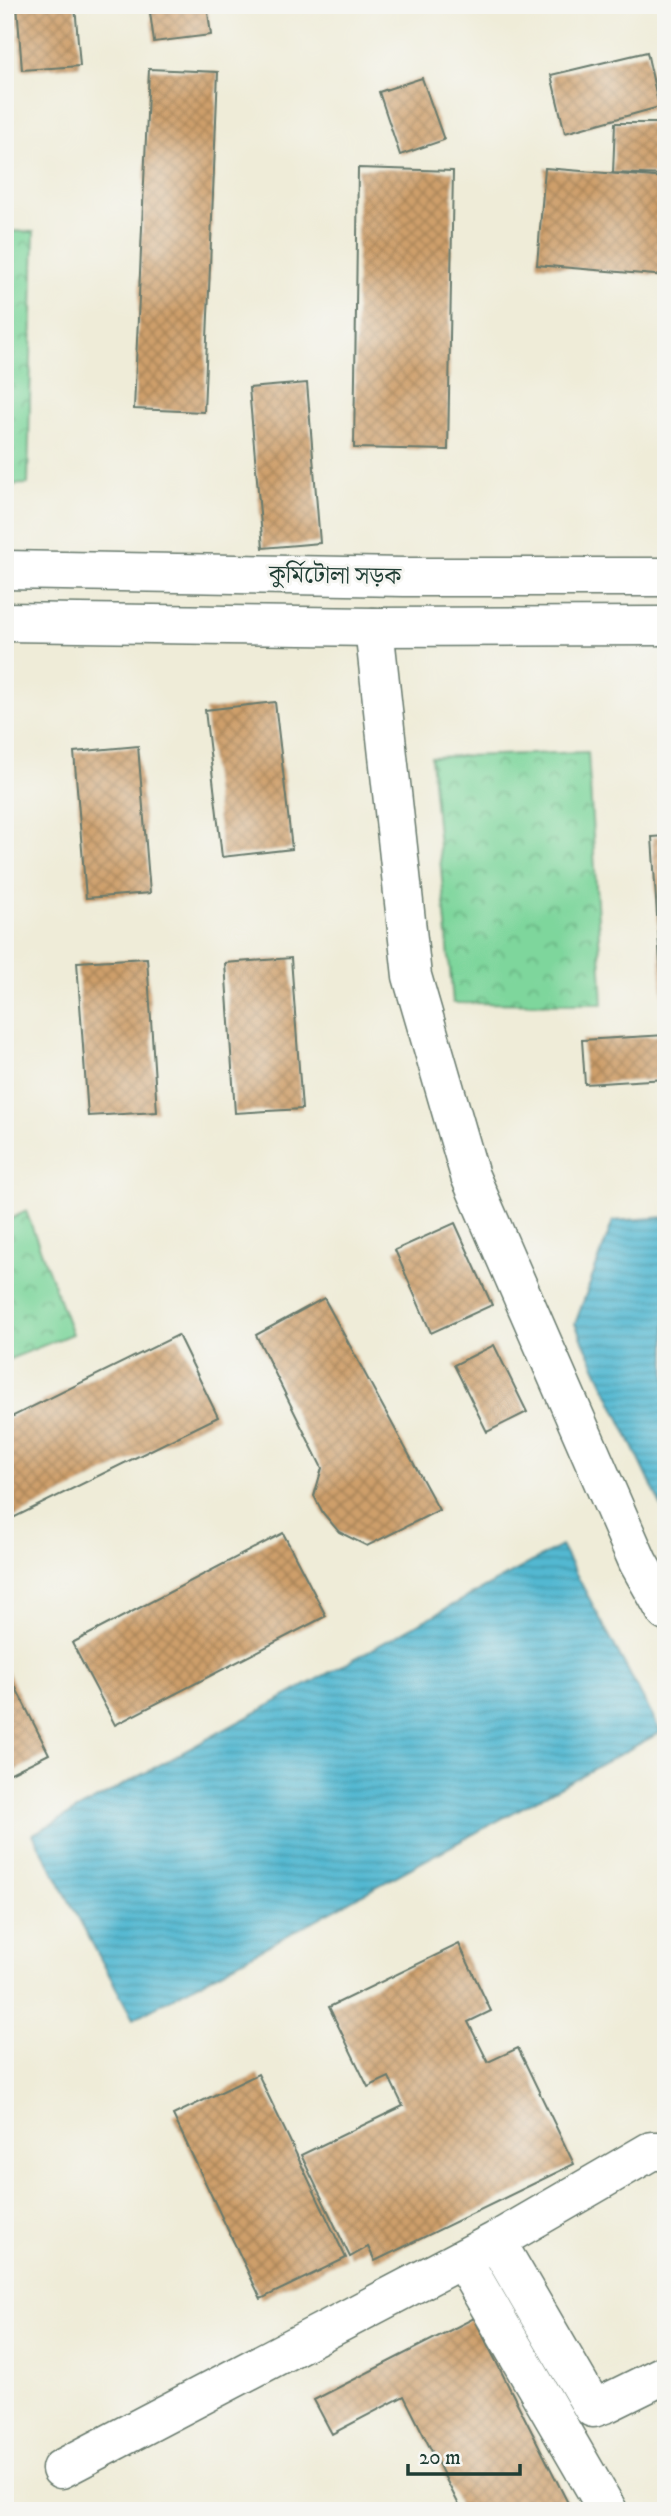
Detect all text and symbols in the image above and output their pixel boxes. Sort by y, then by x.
street label: কুর্মিটোলা সড়ক [268,559,403,592]
scale bar [408,2432,520,2476]
text: 20 m [419,2445,461,2471]

